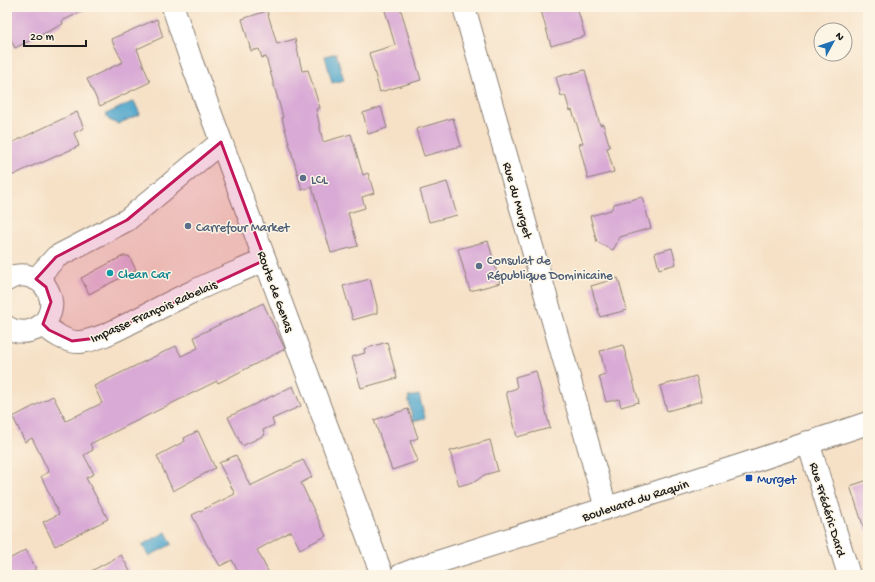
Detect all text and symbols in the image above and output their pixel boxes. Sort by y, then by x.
scale bar [24,22,86,48]
north arrow [813,22,853,62]
text: N [832,30,846,43]
text: 20 m [30,31,55,45]
street label: Rue du Murget [499,161,535,242]
marker: LCL [298,173,308,183]
place label: LCL [311,173,329,188]
marker: Carrefour Market [183,221,193,231]
place label: Carrefour Market [196,221,291,236]
street label: Route de Genas [253,249,297,336]
place label: Consulat de République Dominicaine [487,254,613,284]
marker: Consulat de République Dominicaine [474,261,484,271]
marker: Clean Car [105,268,115,278]
place label: Clean Car [118,268,171,283]
street label: Impasse François Rabelais [88,277,221,347]
street label: Rue Frédéric Dard [805,461,848,560]
marker: Murget [744,473,754,483]
place label: Murget [757,473,798,488]
street label: Boulevard du Raquin [580,477,692,526]

